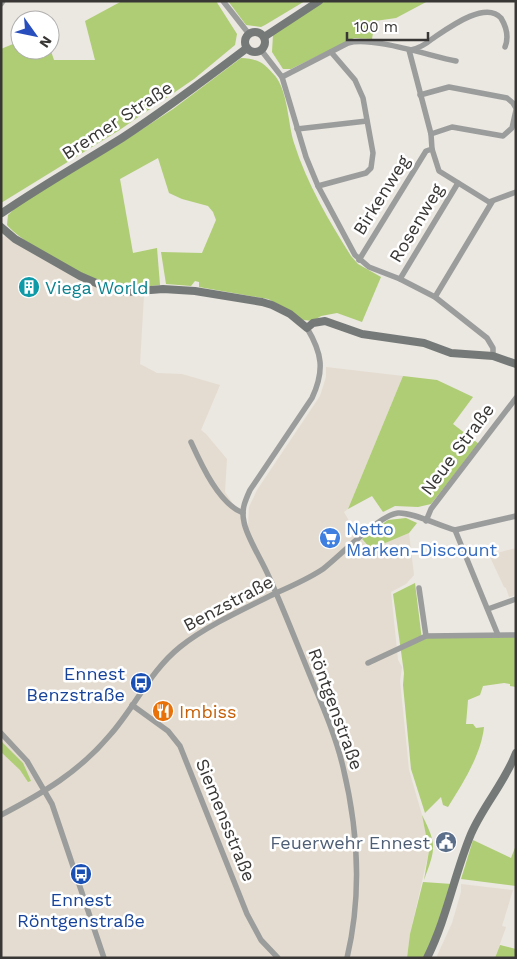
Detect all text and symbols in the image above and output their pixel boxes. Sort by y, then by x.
north arrow [10,10,60,60]
scale bar [347,10,428,42]
text: 100 m [354,18,398,36]
text: N [36,33,55,51]
street label: Bremer Straße [58,76,176,164]
street label: Birkenweg [348,151,414,239]
street label: Rosenweg [384,179,448,266]
building icon: Viega World [17,275,41,299]
place label: Viega World [45,277,149,298]
street label: Neue Straße [416,399,498,499]
place label: Netto Marken-Discount [346,518,498,560]
supermarket icon: Netto Marken-Discount [318,526,342,550]
street label: Benzstraße [179,571,277,635]
street label: Röntgenstraße [304,645,368,773]
place label: Ennest Benzstraße [26,663,125,705]
bus stop icon: Ennest Benzstraße [129,671,153,695]
restaurant icon: Imbiss [151,699,175,723]
place label: Imbiss [179,701,236,722]
street label: Siemensstraße [192,756,260,884]
public building icon: Feuerwehr Ennest [434,830,458,854]
place label: Feuerwehr Ennest [270,832,430,853]
bus stop icon: Ennest Röntgenstraße [69,862,93,886]
place label: Ennest Röntgenstraße [17,889,145,931]

